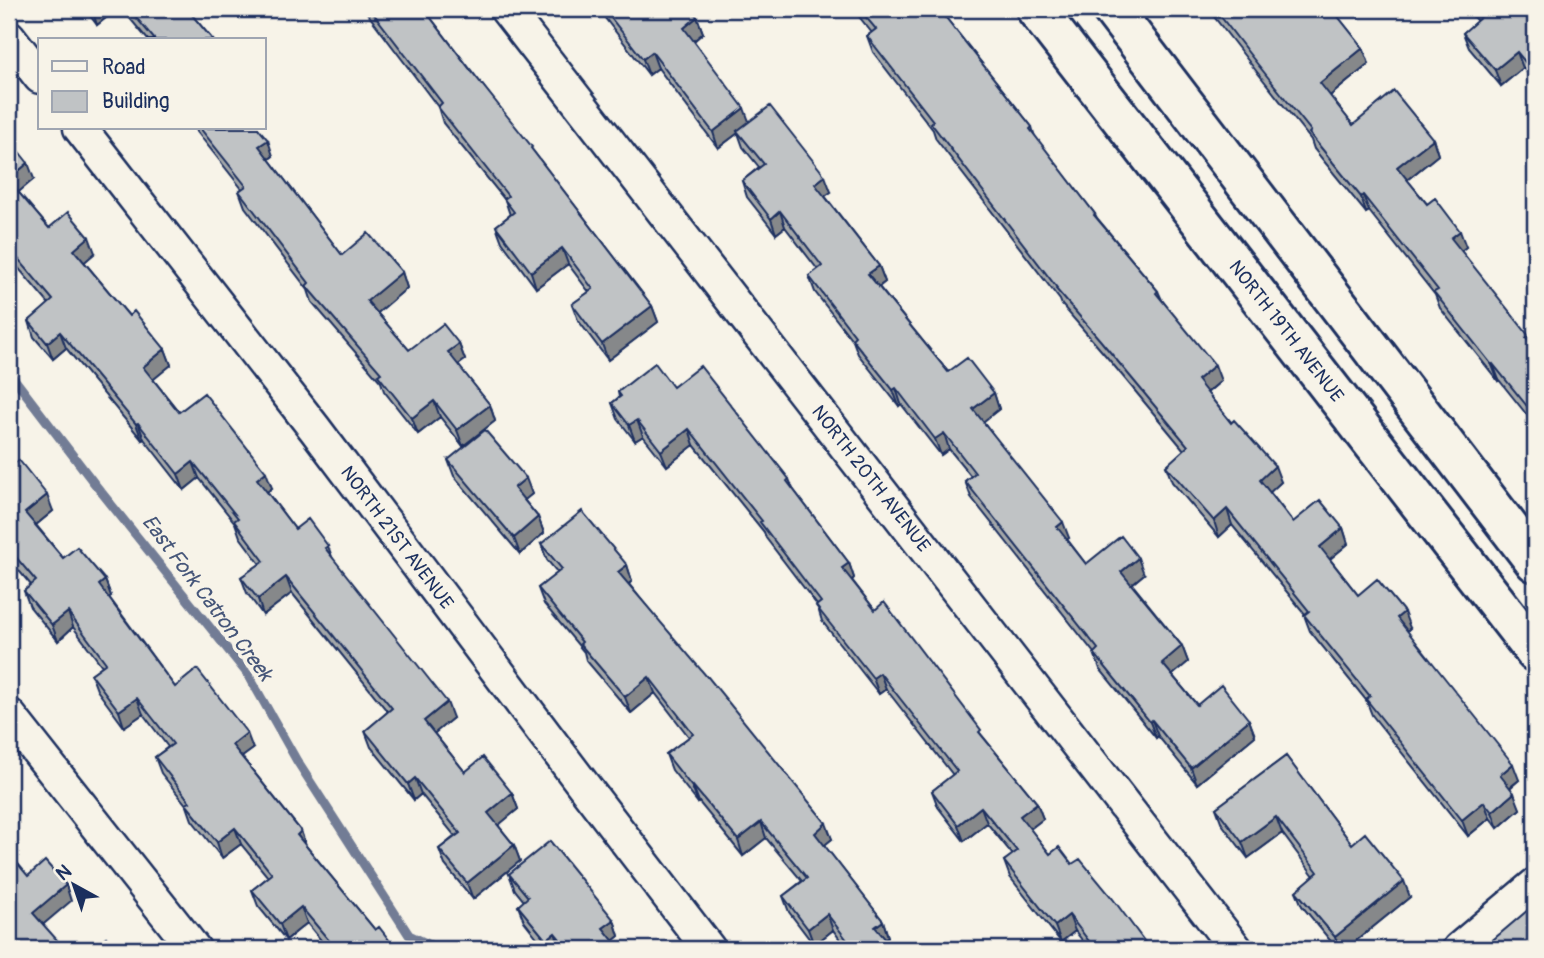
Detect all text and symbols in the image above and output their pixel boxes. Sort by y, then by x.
legend [38,38,266,130]
text: Road [102,54,146,81]
text: Building [102,88,169,115]
street label: NORTH 19TH AVENUE [1223,255,1349,407]
street label: NORTH 20TH AVENUE [806,401,936,557]
street label: NORTH 21ST AVENUE [335,461,459,614]
water label: East Fork Catron Creek [136,509,280,688]
north arrow [38,850,108,920]
text: N [51,859,76,886]

